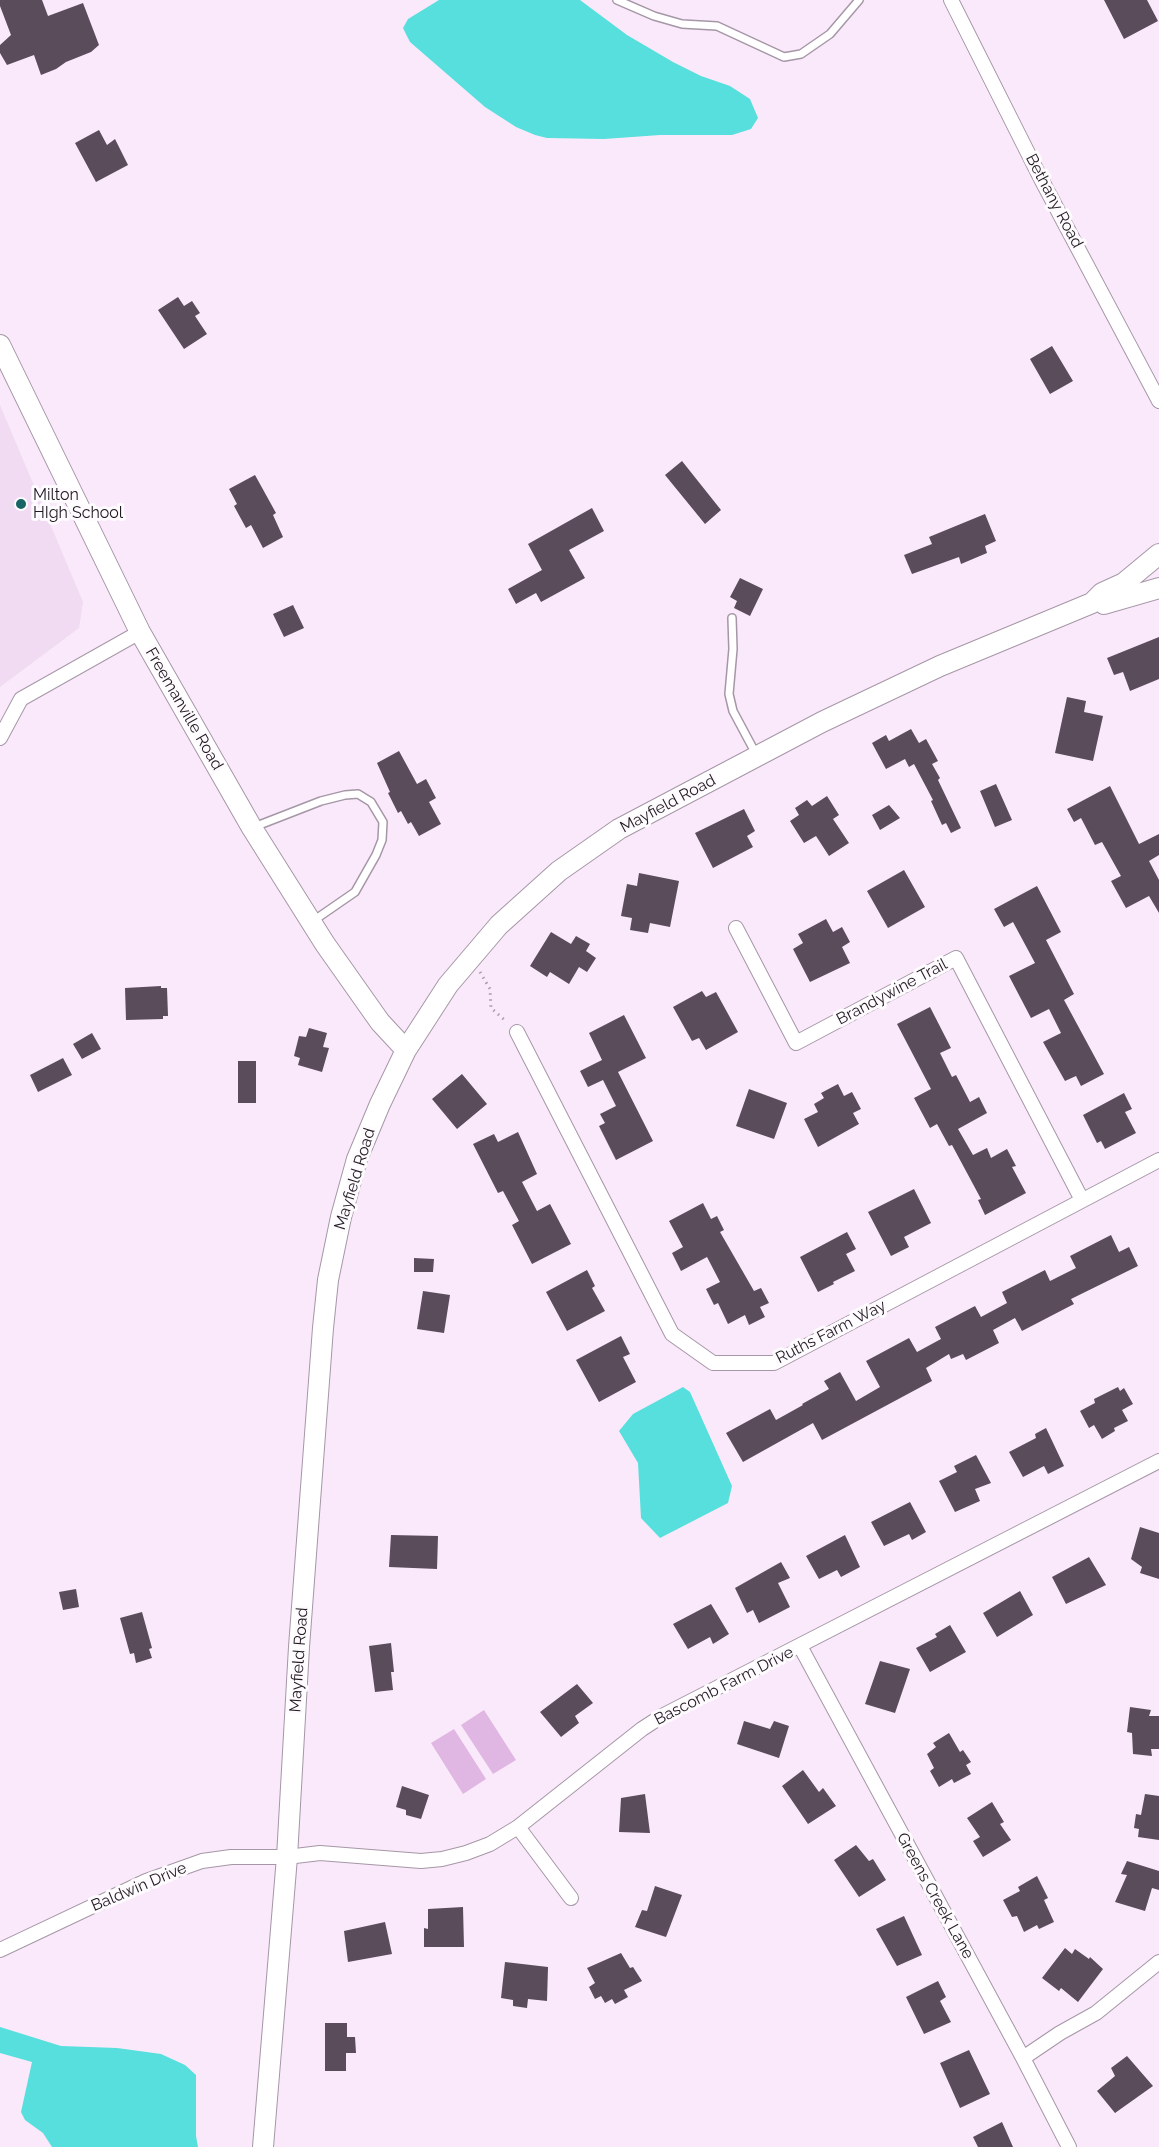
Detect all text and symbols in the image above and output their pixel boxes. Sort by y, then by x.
street label: Bethany Road [1021,151,1087,251]
place label: Milton HIgh School [33,485,123,523]
marker: Milton HIgh School [14,497,28,511]
street label: Freemanville Road [141,644,227,774]
street label: Mayfield Road [617,771,719,837]
street label: Brandywine Trail [833,955,951,1029]
street label: Mayfield Road [330,1126,380,1232]
street label: Ruths Farm Way [773,1296,889,1368]
street label: Mayfield Road [286,1607,312,1713]
street label: Bascomb Farm Drive [651,1643,797,1729]
street label: Greens Creek Lane [892,1830,978,1962]
street label: Baldwin Drive [88,1858,190,1916]

